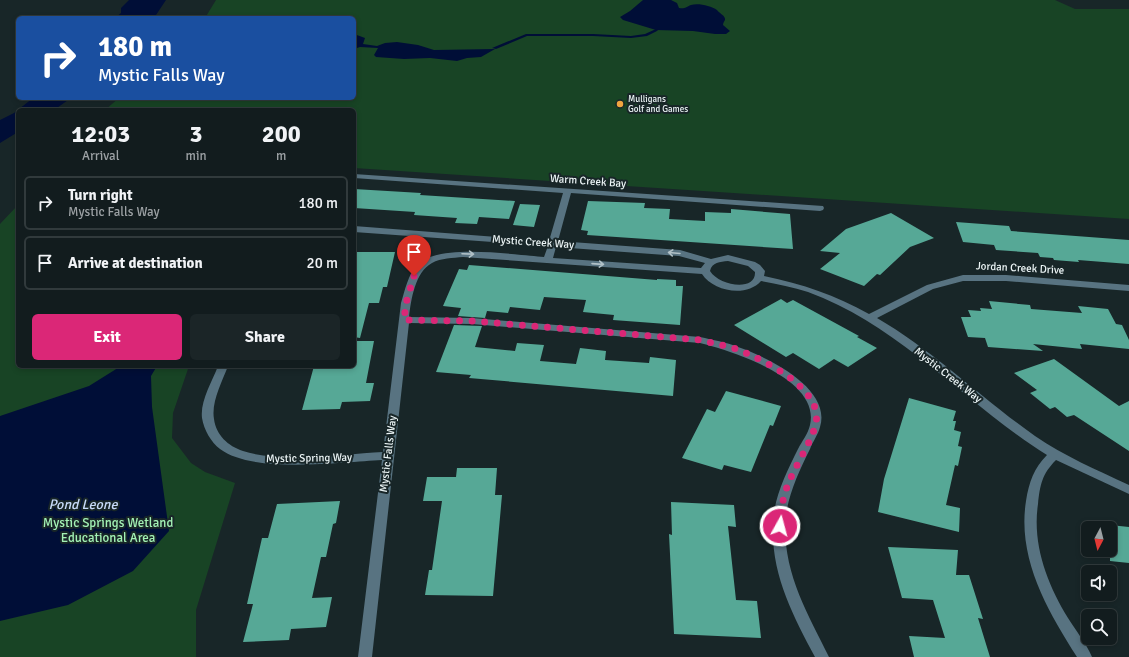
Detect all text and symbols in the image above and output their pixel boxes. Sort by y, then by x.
text: 180 m [98,30,172,64]
icon: right [32,32,84,84]
text: Mystic Falls Way [98,64,225,86]
place label: Mulligans Golf and Games [628,94,688,115]
marker: Mulligans Golf and Games [615,99,625,109]
text: 12:03 [71,119,130,149]
text: 3 [190,119,202,149]
text: 200 [262,119,301,149]
text: Arrival [82,148,119,164]
text: min [186,148,207,164]
text: m [276,148,286,164]
street label: Warm Creek Bay [549,172,627,190]
text: Turn right [68,186,133,204]
icon: right [34,192,56,214]
text: 180 m [298,194,338,212]
text: Mystic Falls Way [68,204,159,220]
street label: Mystic Creek Way [491,233,575,251]
pin [397,235,431,276]
icon: arrive [403,241,425,263]
one-way arrow [668,249,681,256]
one-way arrow [461,251,474,258]
icon: arrive [34,252,56,274]
text: Arrive at destination [68,254,203,272]
text: 20 m [307,254,338,272]
street label: Jordan Creek Drive [975,259,1065,277]
one-way arrow [591,260,604,267]
button: Exit [32,314,182,360]
button: Share [190,314,340,360]
street label: Mystic Creek Way [912,345,985,406]
street label: Mystic Falls Way [377,414,399,493]
street label: Mystic Spring Way [266,451,353,465]
water label: Pond Leone [49,496,118,513]
position arrow [759,505,801,547]
park label: Mystic Springs Wetland Educational Area [43,515,173,546]
north arrow [1081,521,1117,557]
map controls [1081,521,1117,645]
button: sound [1081,565,1117,601]
button: search [1081,609,1117,645]

